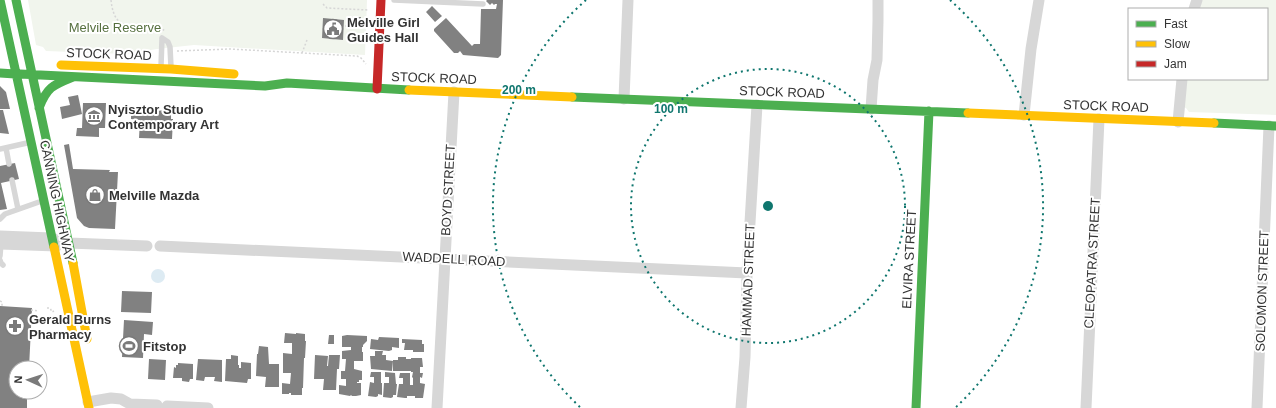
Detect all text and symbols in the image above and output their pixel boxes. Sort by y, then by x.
legend [1128,8,1268,80]
place label: Melville Girl Guides Hall [347,15,420,45]
text: Fast [1164,17,1188,31]
public building icon: Melville Girl Guides Hall [322,18,344,40]
park label: Melvile Reserve [69,20,161,35]
text: Slow [1164,37,1190,51]
street label: STOCK ROAD [66,45,152,63]
text: Jam [1164,57,1187,71]
street label: STOCK ROAD [391,69,477,87]
text: 200 m [502,83,536,97]
street label: STOCK ROAD [739,83,825,101]
street label: STOCK ROAD [1063,97,1149,115]
place label: Nyisztor Studio Contemporary Art [108,102,219,132]
text: 100 m [654,102,688,116]
museum icon: Nyisztor Studio Contemporary Art [83,105,105,127]
street label: CANNING HIGHWAY [37,139,77,264]
street label: BOYD STREET [438,144,458,236]
shop icon: Melville Mazda [84,184,106,206]
place label: Melville Mazda [109,188,200,203]
street label: CLEOPATRA STREET [1081,197,1103,329]
centre of rings [761,199,775,213]
street label: ELVIRA STREET [899,209,919,309]
street label: HAMMAD STREET [739,223,757,337]
street label: SOLOMON STREET [1252,230,1272,352]
street label: WADDELL ROAD [402,249,506,269]
place label: Gerald Burns Pharmacy [29,312,111,342]
pharmacy icon: Gerald Burns Pharmacy [4,315,26,337]
sports icon: Fitstop [118,335,140,357]
place label: Fitstop [143,339,186,354]
north arrow [8,360,48,400]
text: N [12,375,24,384]

